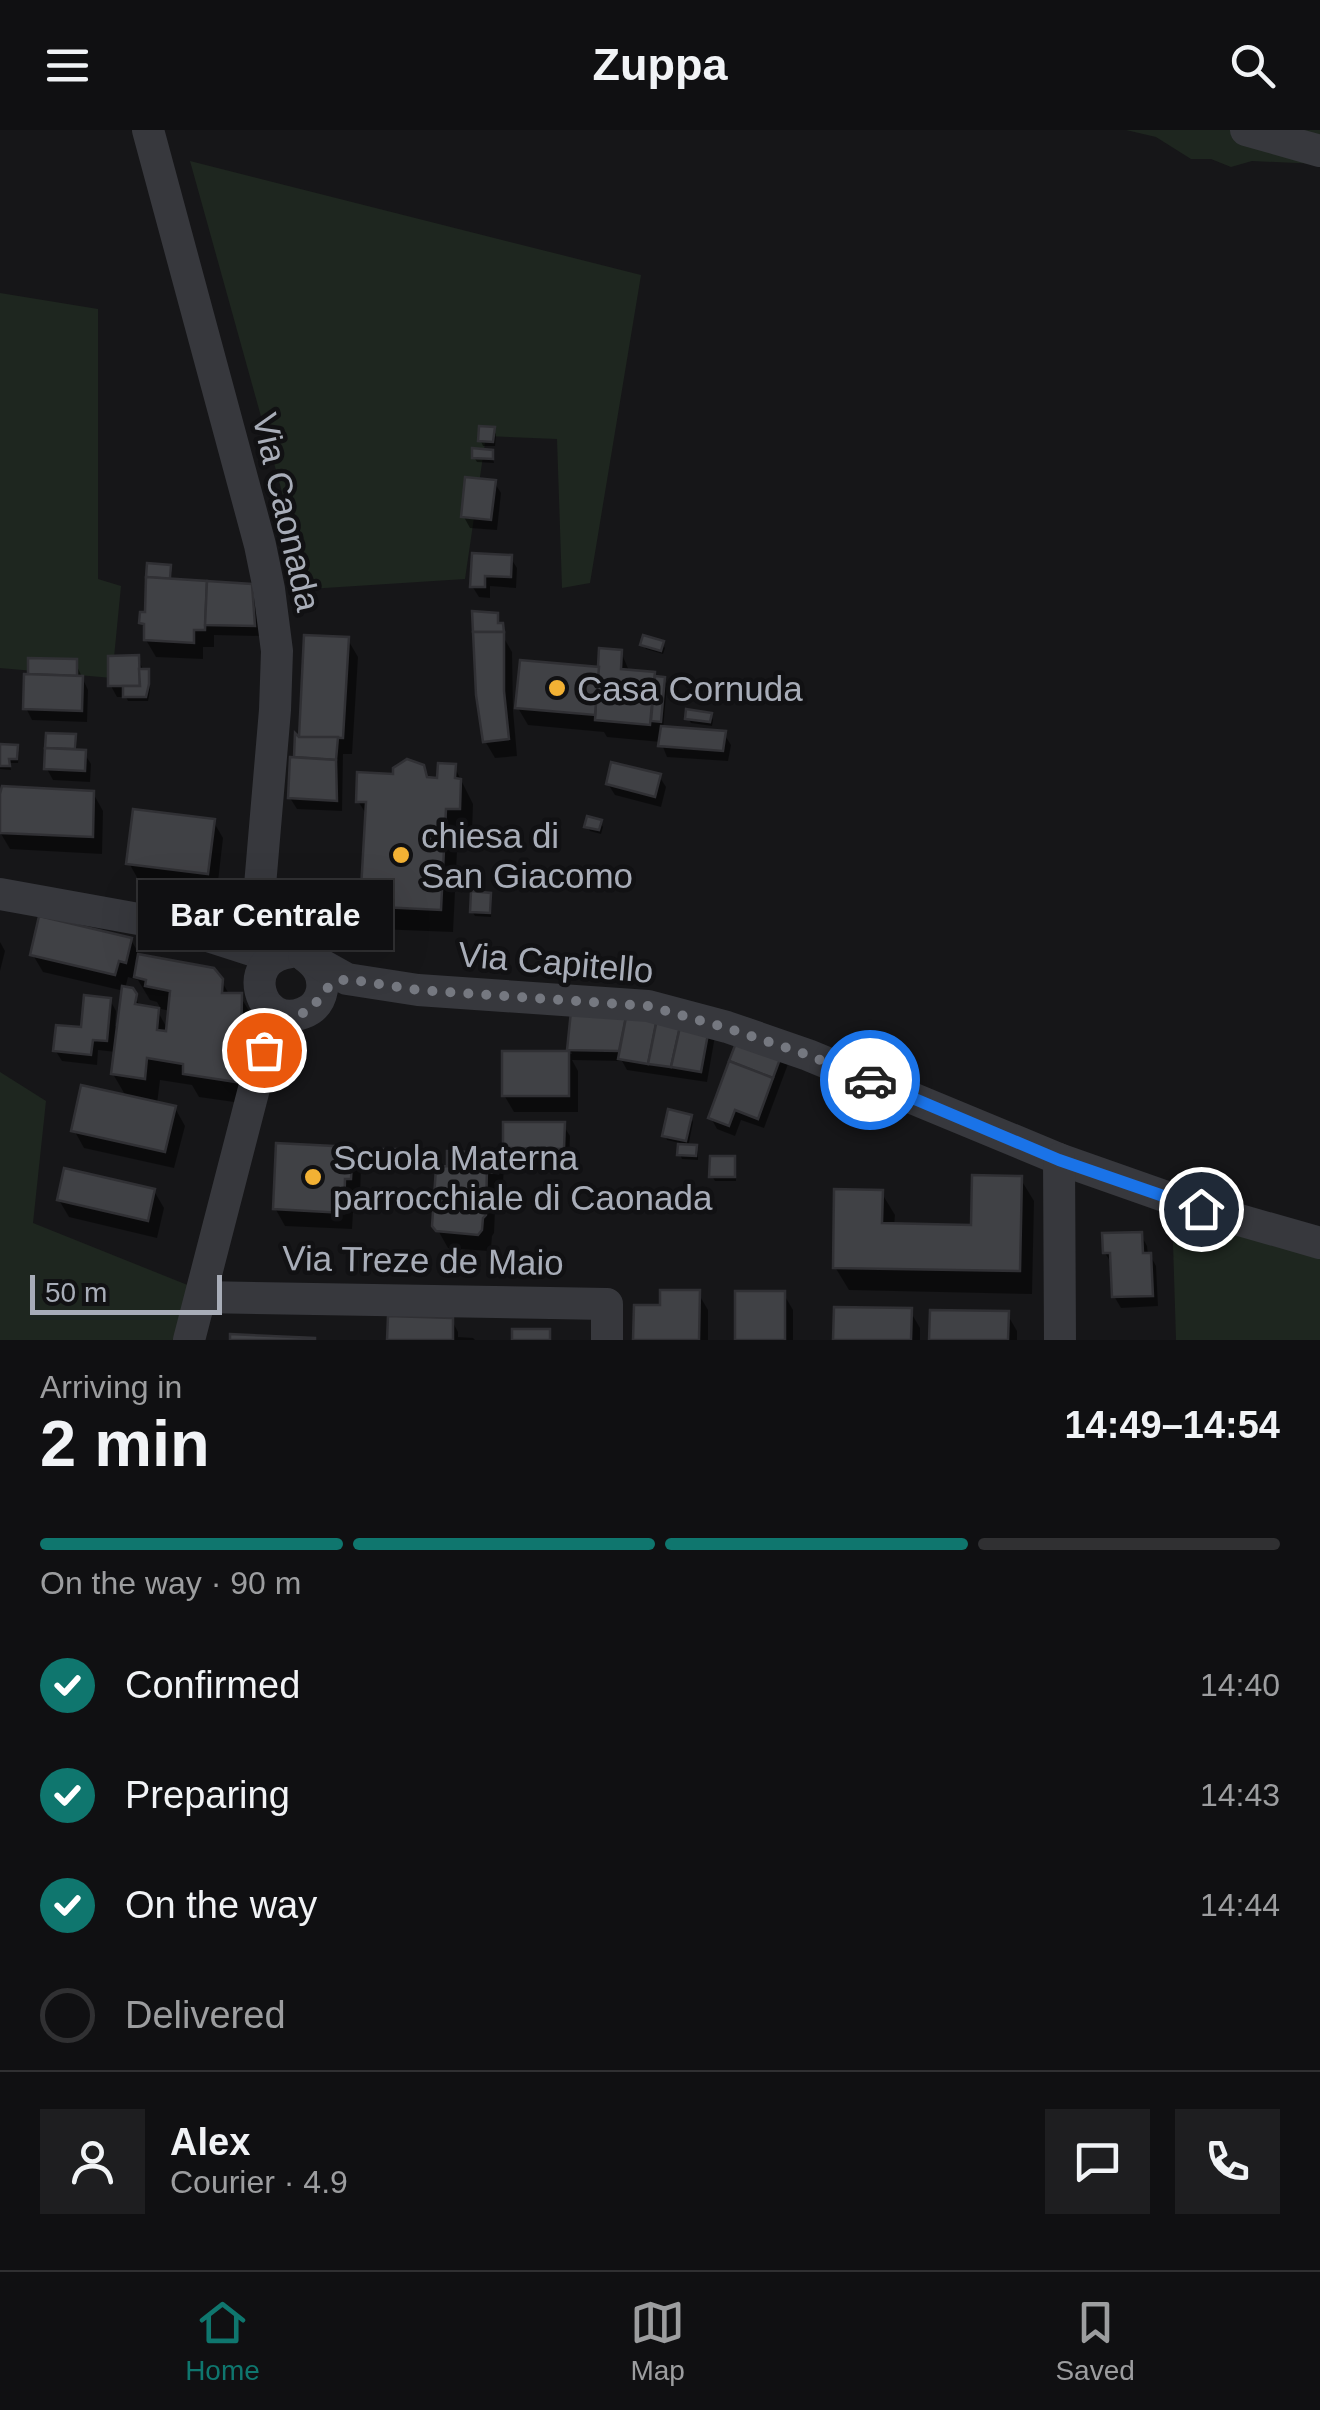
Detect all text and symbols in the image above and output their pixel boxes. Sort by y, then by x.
icon: menu [40,38,95,93]
icon: search [1225,38,1280,93]
text: Zuppa [593,39,727,90]
street label: Via Caonada [245,409,329,615]
place label: Casa Cornuda [577,669,803,708]
marker: Casa Cornuda [546,677,568,699]
place label: chiesa di San Giacomo [421,816,633,895]
marker: chiesa di San Giacomo [390,844,412,866]
callout: Bar Centrale [136,880,392,950]
text: Bar Centrale [170,897,361,933]
street label: Via Capitello [457,934,655,990]
pin [222,1008,307,1093]
icon: bag [237,1023,292,1078]
courier [820,1030,920,1130]
icon: car [843,1053,898,1108]
place label: Scuola Materna parrocchiale di Caonada [333,1138,713,1217]
marker: Scuola Materna parrocchiale di Caonada [302,1166,324,1188]
pin [1159,1167,1244,1252]
icon: home [1174,1182,1229,1237]
street label: Via Treze de Maio [282,1238,564,1282]
scale bar [30,1270,222,1314]
text: 50 m [45,1277,107,1308]
text: Arriving in [40,1369,182,1405]
text: 14:49–14:54 [1064,1404,1280,1446]
text: 2 min [40,1407,210,1480]
text: On the way · 90 m [40,1565,301,1601]
icon: check [40,1658,95,1713]
text: Confirmed [125,1664,300,1706]
text: 14:40 [1200,1667,1280,1703]
icon: check [40,1768,95,1823]
text: Preparing [125,1774,290,1816]
text: 14:43 [1200,1777,1280,1813]
icon: check [40,1878,95,1933]
text: On the way [125,1884,317,1926]
text: 14:44 [1200,1887,1280,1923]
text: Delivered [125,1994,286,2036]
button: person [40,2109,145,2214]
button: chat [1045,2109,1150,2214]
button: phone [1175,2109,1280,2214]
text: Alex [170,2121,250,2163]
text: Courier · 4.9 [170,2164,348,2200]
tab: Home [185,2295,260,2387]
tab: Map [630,2295,685,2387]
tab: Saved [1055,2295,1135,2387]

